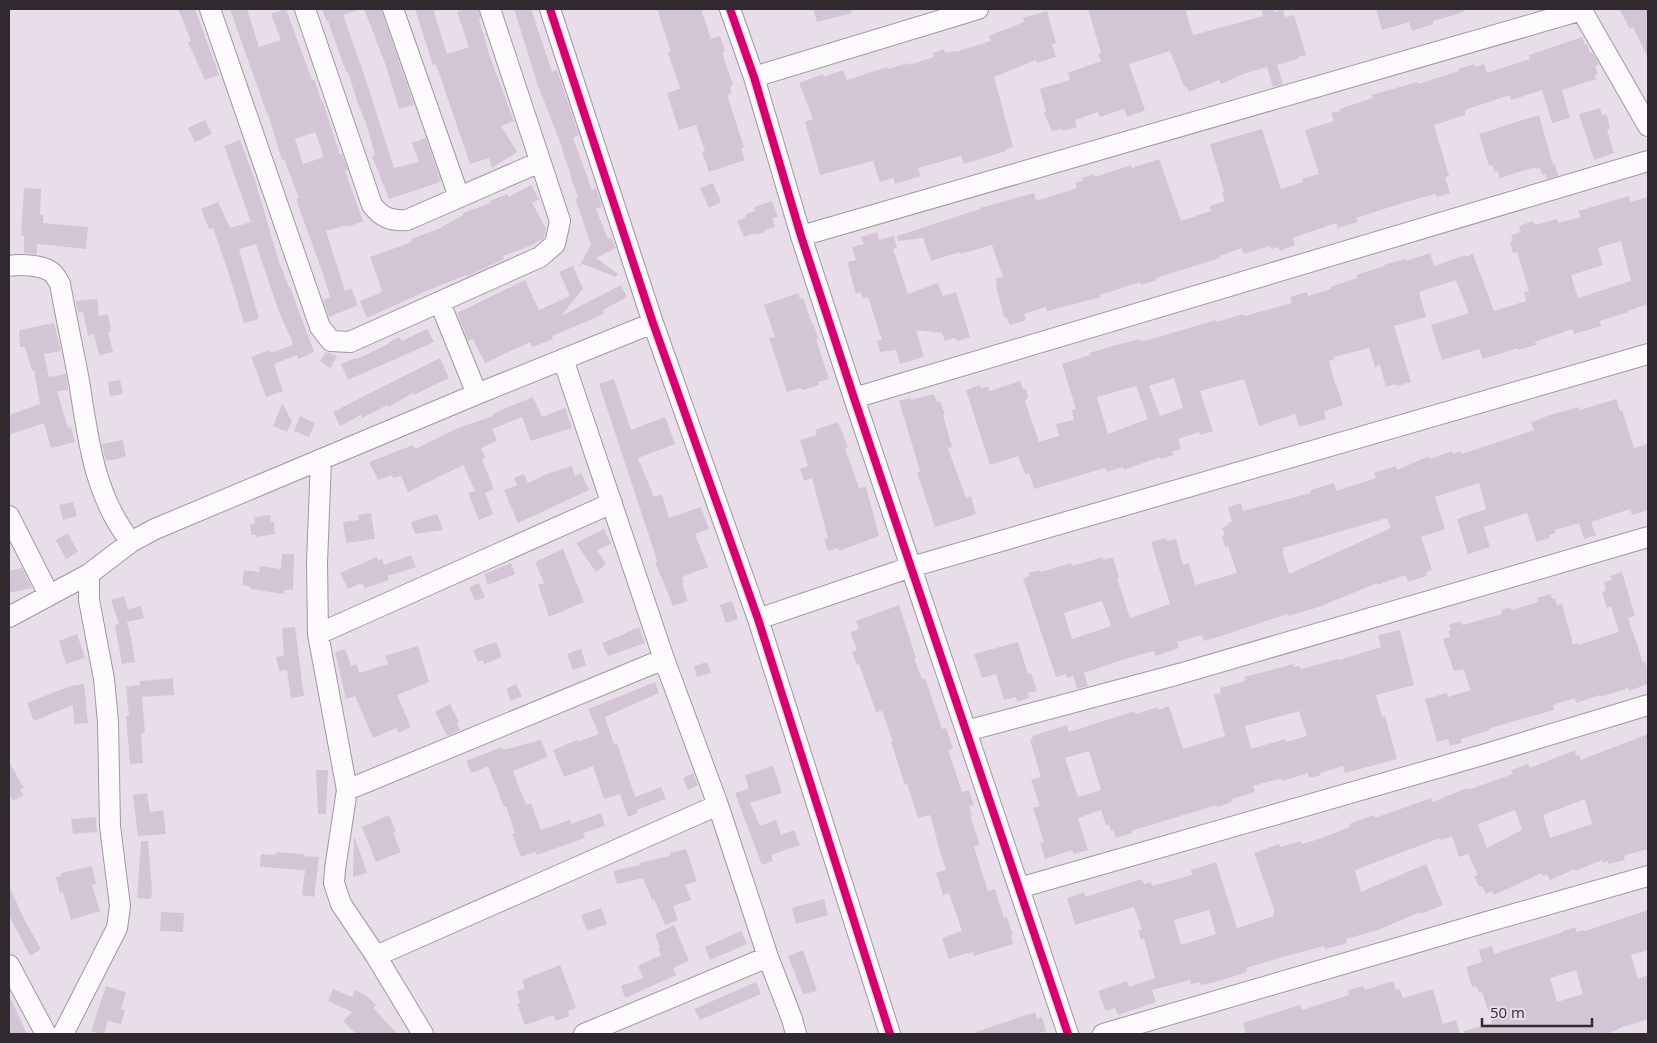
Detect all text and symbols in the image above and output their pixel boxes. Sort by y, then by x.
scale bar [1482,996,1592,1028]
text: 50 m [1490,1002,1525,1022]

